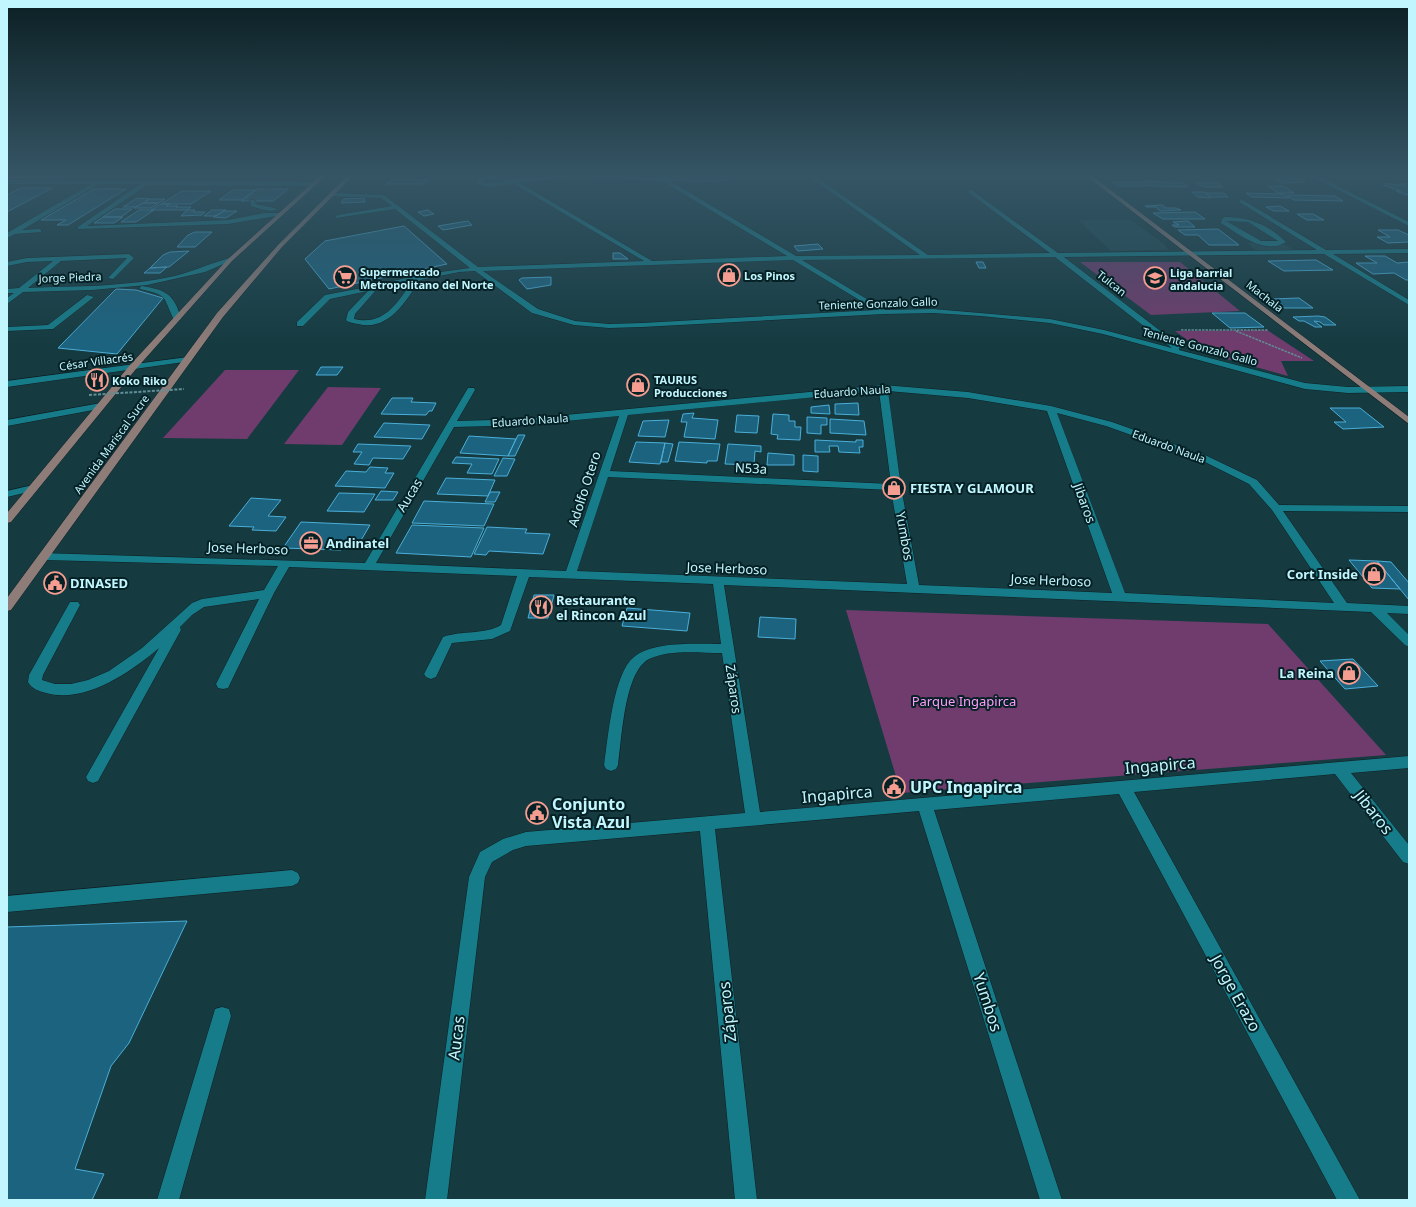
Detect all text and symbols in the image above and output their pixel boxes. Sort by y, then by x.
shop icon: Los Pinos [716,262,742,288]
supermarket icon: Supermercado Metropolitano del Norte [332,264,358,290]
place label: Supermercado Metropolitano del Norte [360,264,494,292]
school or university icon: Liga barrial andalucia [1142,265,1168,291]
place label: Liga barrial andalucia [1170,265,1232,293]
street label: Tulcan [1094,267,1130,299]
street label: Jorge Piedra [37,268,102,286]
place label: Los Pinos [744,268,796,283]
street label: Machala [1243,277,1287,315]
street label: Teniente Gonzalo Gallo [818,293,938,313]
street label: Teniente Gonzalo Gallo [1141,323,1260,369]
street label: César Villacrés [58,348,134,374]
restaurant icon: Koko Riko [84,367,110,393]
shop icon: TAURUS Producciones [625,372,651,398]
place label: TAURUS Producciones [654,372,728,400]
place label: Koko Riko [112,373,167,388]
street label: Eduardo Naula [813,381,891,401]
street label: Avenida Mariscal Sucre [70,392,152,496]
street label: Eduardo Naula [491,410,569,430]
street label: Eduardo Naula [1130,426,1208,466]
street label: Adolfo Otero [563,449,605,529]
street label: N53a [735,458,767,478]
street label: Aucas [392,475,426,515]
shop icon: FIESTA Y GLAMOUR [881,475,907,501]
place label: FIESTA Y GLAMOUR [910,479,1034,497]
street label: Jibaros [1069,479,1101,526]
street label: Yumbos [892,510,918,562]
office icon: Andinatel [298,530,324,556]
place label: Andinatel [326,534,389,552]
street label: Jose Herboso [205,538,289,558]
street label: Jose Herboso [684,558,768,578]
shop icon: Cort Inside [1361,561,1387,587]
place label: Cort Inside [1287,565,1358,583]
public building icon: DINASED [42,570,68,596]
street label: Jose Herboso [1008,570,1092,590]
place label: DINASED [70,574,128,592]
place label: Restaurante el Rincon Azul [556,591,646,624]
restaurant icon: Restaurante el Rincon Azul [528,594,554,620]
shop icon: La Reina [1336,660,1362,686]
street label: Záparos [722,663,746,715]
place label: La Reina [1279,664,1334,682]
park label: Parque Ingapirca [912,692,1016,710]
street label: Ingapirca [1124,751,1196,779]
public building icon: UPC Ingapirca [881,774,907,800]
place label: UPC Ingapirca [910,776,1022,798]
street label: Ingapirca [801,780,873,808]
street label: Jibaros [1348,784,1398,839]
place label: Conjunto Vista Azul [552,793,630,833]
public building icon: Conjunto Vista Azul [524,800,550,826]
street label: Jorge Erazo [1205,949,1266,1035]
street label: Yumbos [968,970,1008,1034]
street label: Záparos [713,981,741,1043]
street label: Aucas [442,1015,470,1061]

